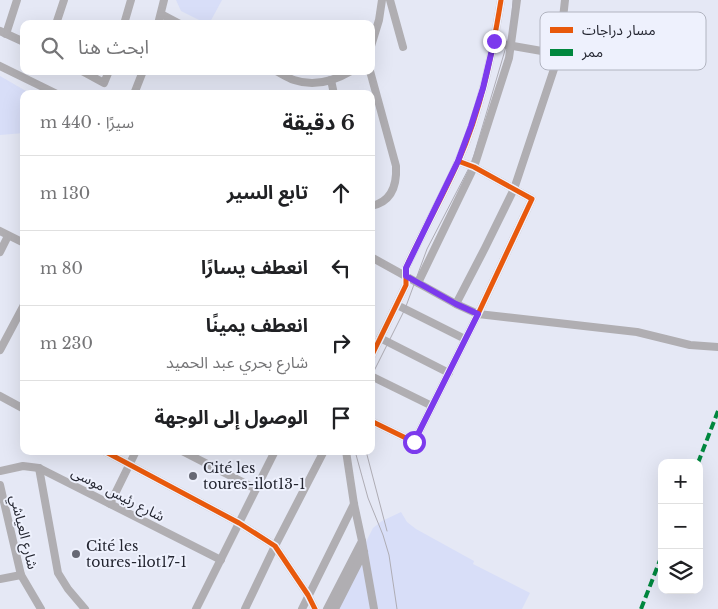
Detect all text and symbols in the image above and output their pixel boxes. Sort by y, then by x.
legend [540,12,706,70]
search box [20,20,375,75]
text: مسار دراجات [582,21,656,39]
route end [483,30,506,53]
icon: search [38,34,66,62]
text: ابحث هنا [78,36,149,59]
text: ممر [581,43,603,61]
text: 6 دقيقة [282,110,355,136]
text: سيرًا · 440 m [40,112,134,132]
icon: ahead [327,179,355,207]
text: تابع السير [227,181,308,204]
text: 130 m [40,183,90,203]
icon: left [327,254,355,282]
text: انعطف يسارًا [201,256,308,279]
text: 80 m [40,258,83,278]
text: انعطف يمينًا [206,314,308,337]
icon: right [327,329,355,357]
text: 230 m [40,333,93,353]
text: شارع بحري عبد الحميد [166,352,308,372]
icon: arrive [327,404,355,432]
text: الوصول إلى الوجهة [154,406,308,429]
route start [403,431,426,454]
place label: Cité les toures-ilot13-1 [203,459,306,493]
map controls [658,459,703,594]
button: + [658,459,703,504]
street label: شارع رئيس موسى [68,463,168,527]
marker: Cité les toures-ilot13-1 [187,470,199,482]
street label: شارع العياشي [4,493,42,572]
button: − [658,504,703,549]
place label: Cité les toures-ilot17-1 [86,537,187,571]
marker: Cité les toures-ilot17-1 [70,548,82,560]
button: layers [658,549,703,594]

